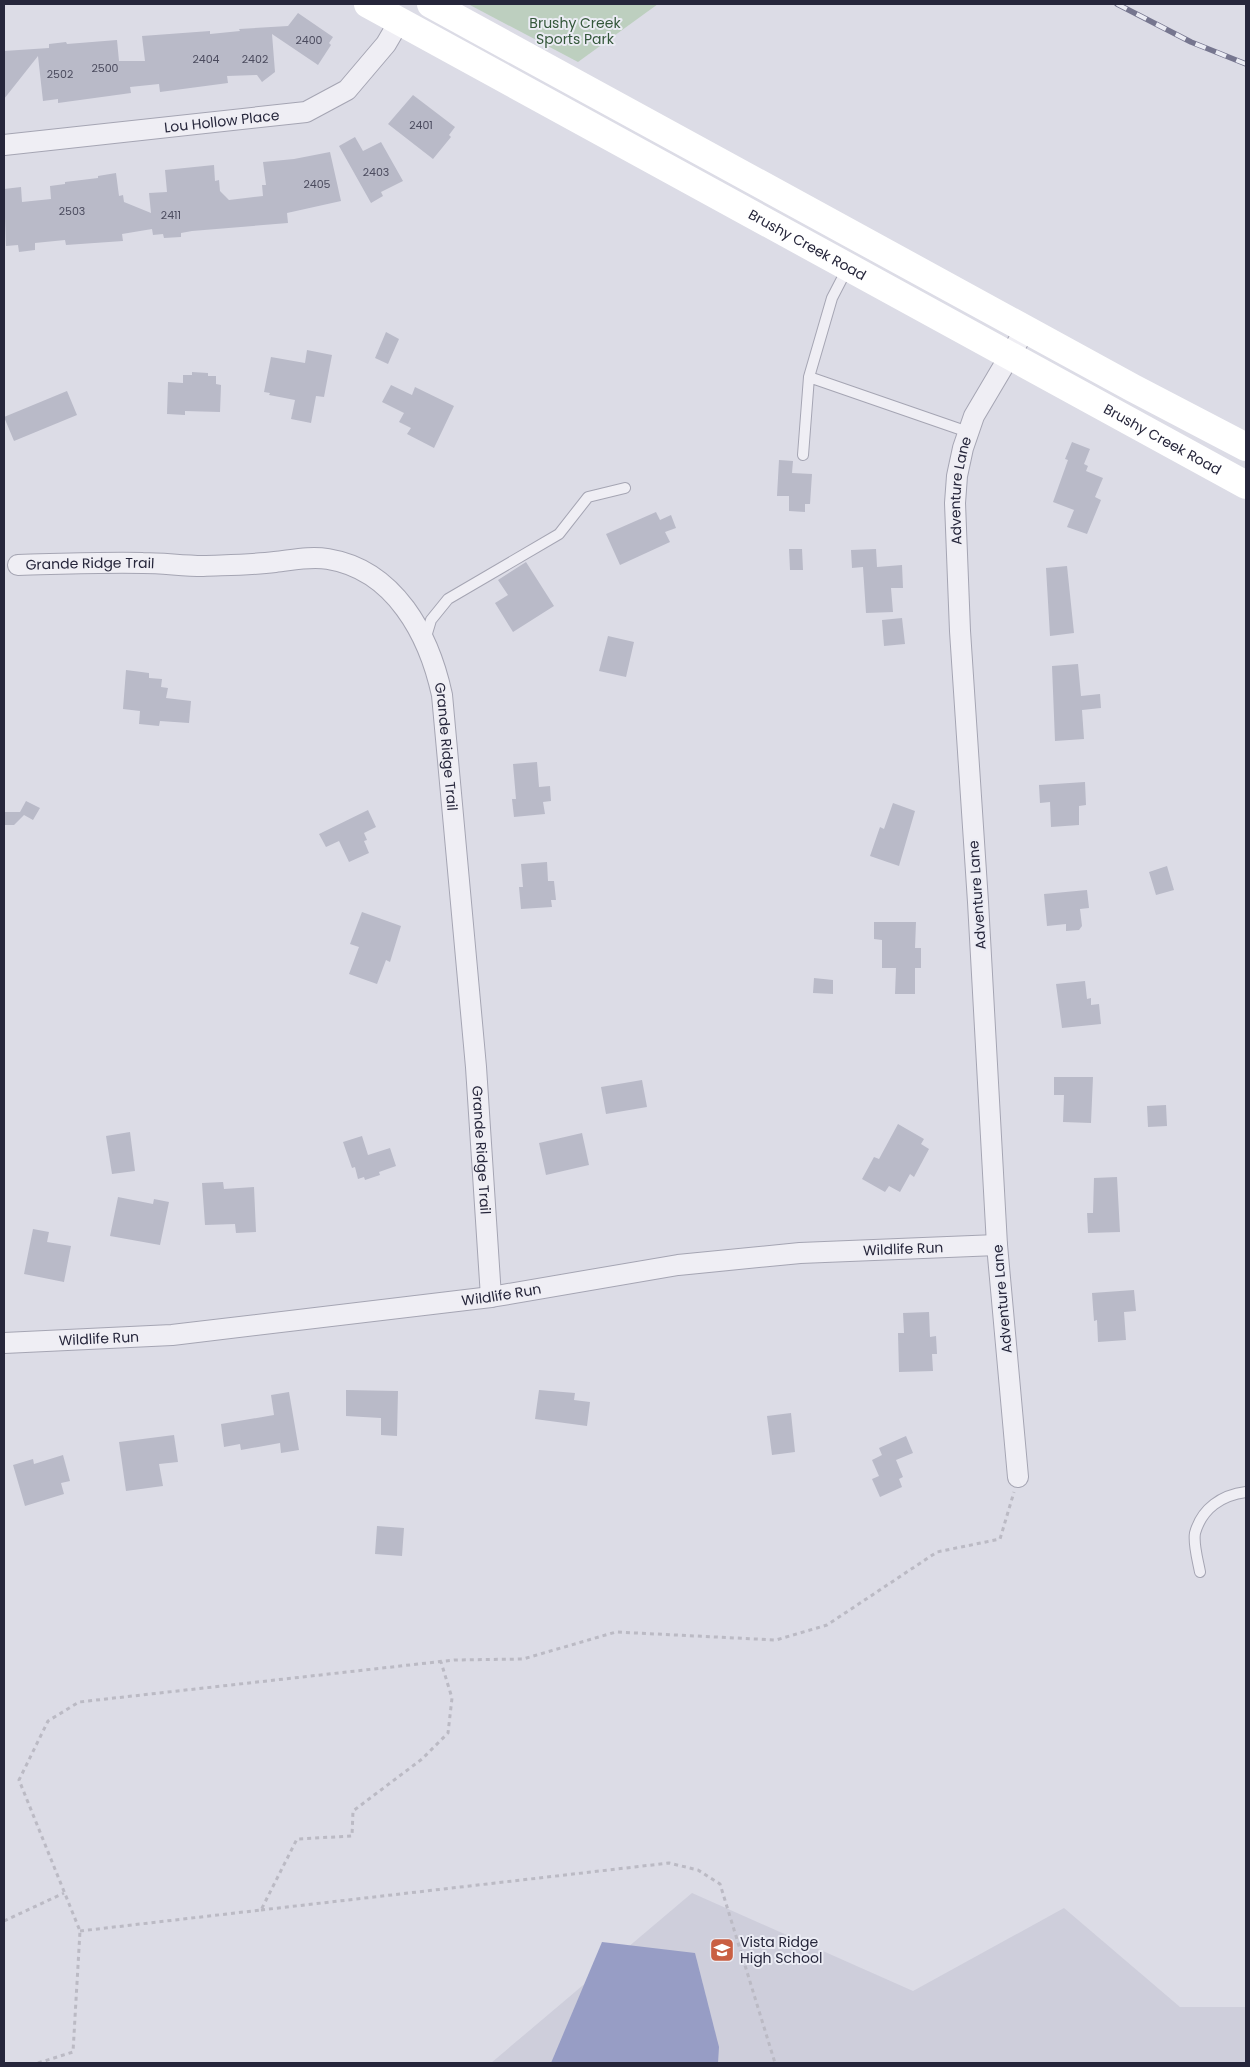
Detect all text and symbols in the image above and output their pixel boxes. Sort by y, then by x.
park label: Brushy Creek Sports Park [529,13,621,49]
house number: 2400 [295,32,323,48]
house number: 2404 [192,51,220,67]
house number: 2402 [242,51,268,67]
house number: 2500 [91,60,119,76]
house number: 2502 [47,66,73,82]
street label: Lou Hollow Place [163,105,281,137]
house number: 2401 [409,117,433,133]
house number: 2403 [363,164,389,180]
house number: 2405 [303,176,331,192]
house number: 2503 [59,203,85,219]
street label: Brushy Creek Road [745,204,870,285]
house number: 2411 [161,207,181,223]
street label: Brushy Creek Road [1100,399,1225,480]
street label: Adventure Lane [945,433,976,545]
street label: Grande Ridge Trail [25,553,155,575]
street label: Grande Ridge Trail [429,680,463,812]
street label: Adventure Lane [963,839,991,950]
street label: Grande Ridge Trail [467,1085,496,1215]
street label: Wildlife Run [863,1237,944,1260]
street label: Adventure Lane [987,1243,1017,1354]
street label: Wildlife Run [460,1279,543,1310]
street label: Wildlife Run [58,1327,140,1350]
place label: Vista Ridge High School [740,1932,822,1968]
school or university icon: Vista Ridge High School [709,1937,735,1963]

